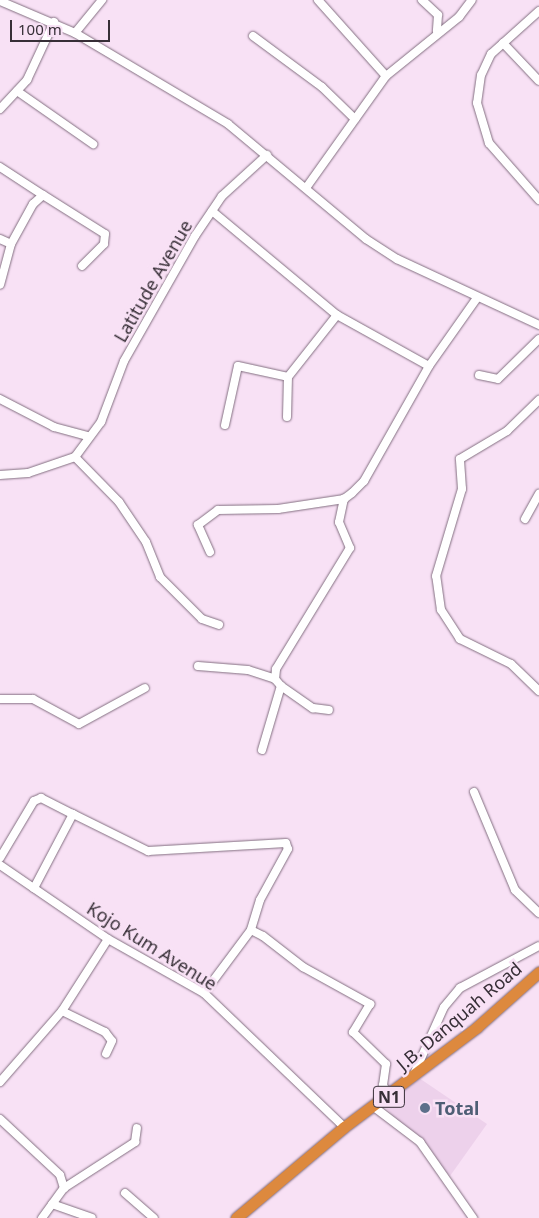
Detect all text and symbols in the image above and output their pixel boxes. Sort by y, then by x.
scale bar [12,10,112,42]
text: 100 m [18,19,62,39]
street label: Latitude Avenue [109,216,197,346]
street label: Kojo Kum Avenue [83,897,221,995]
street label: J.B. Danquah Road [392,957,526,1075]
road number: N1 [373,1084,405,1110]
place label: Total [435,1097,479,1119]
marker: Total [419,1102,431,1114]

